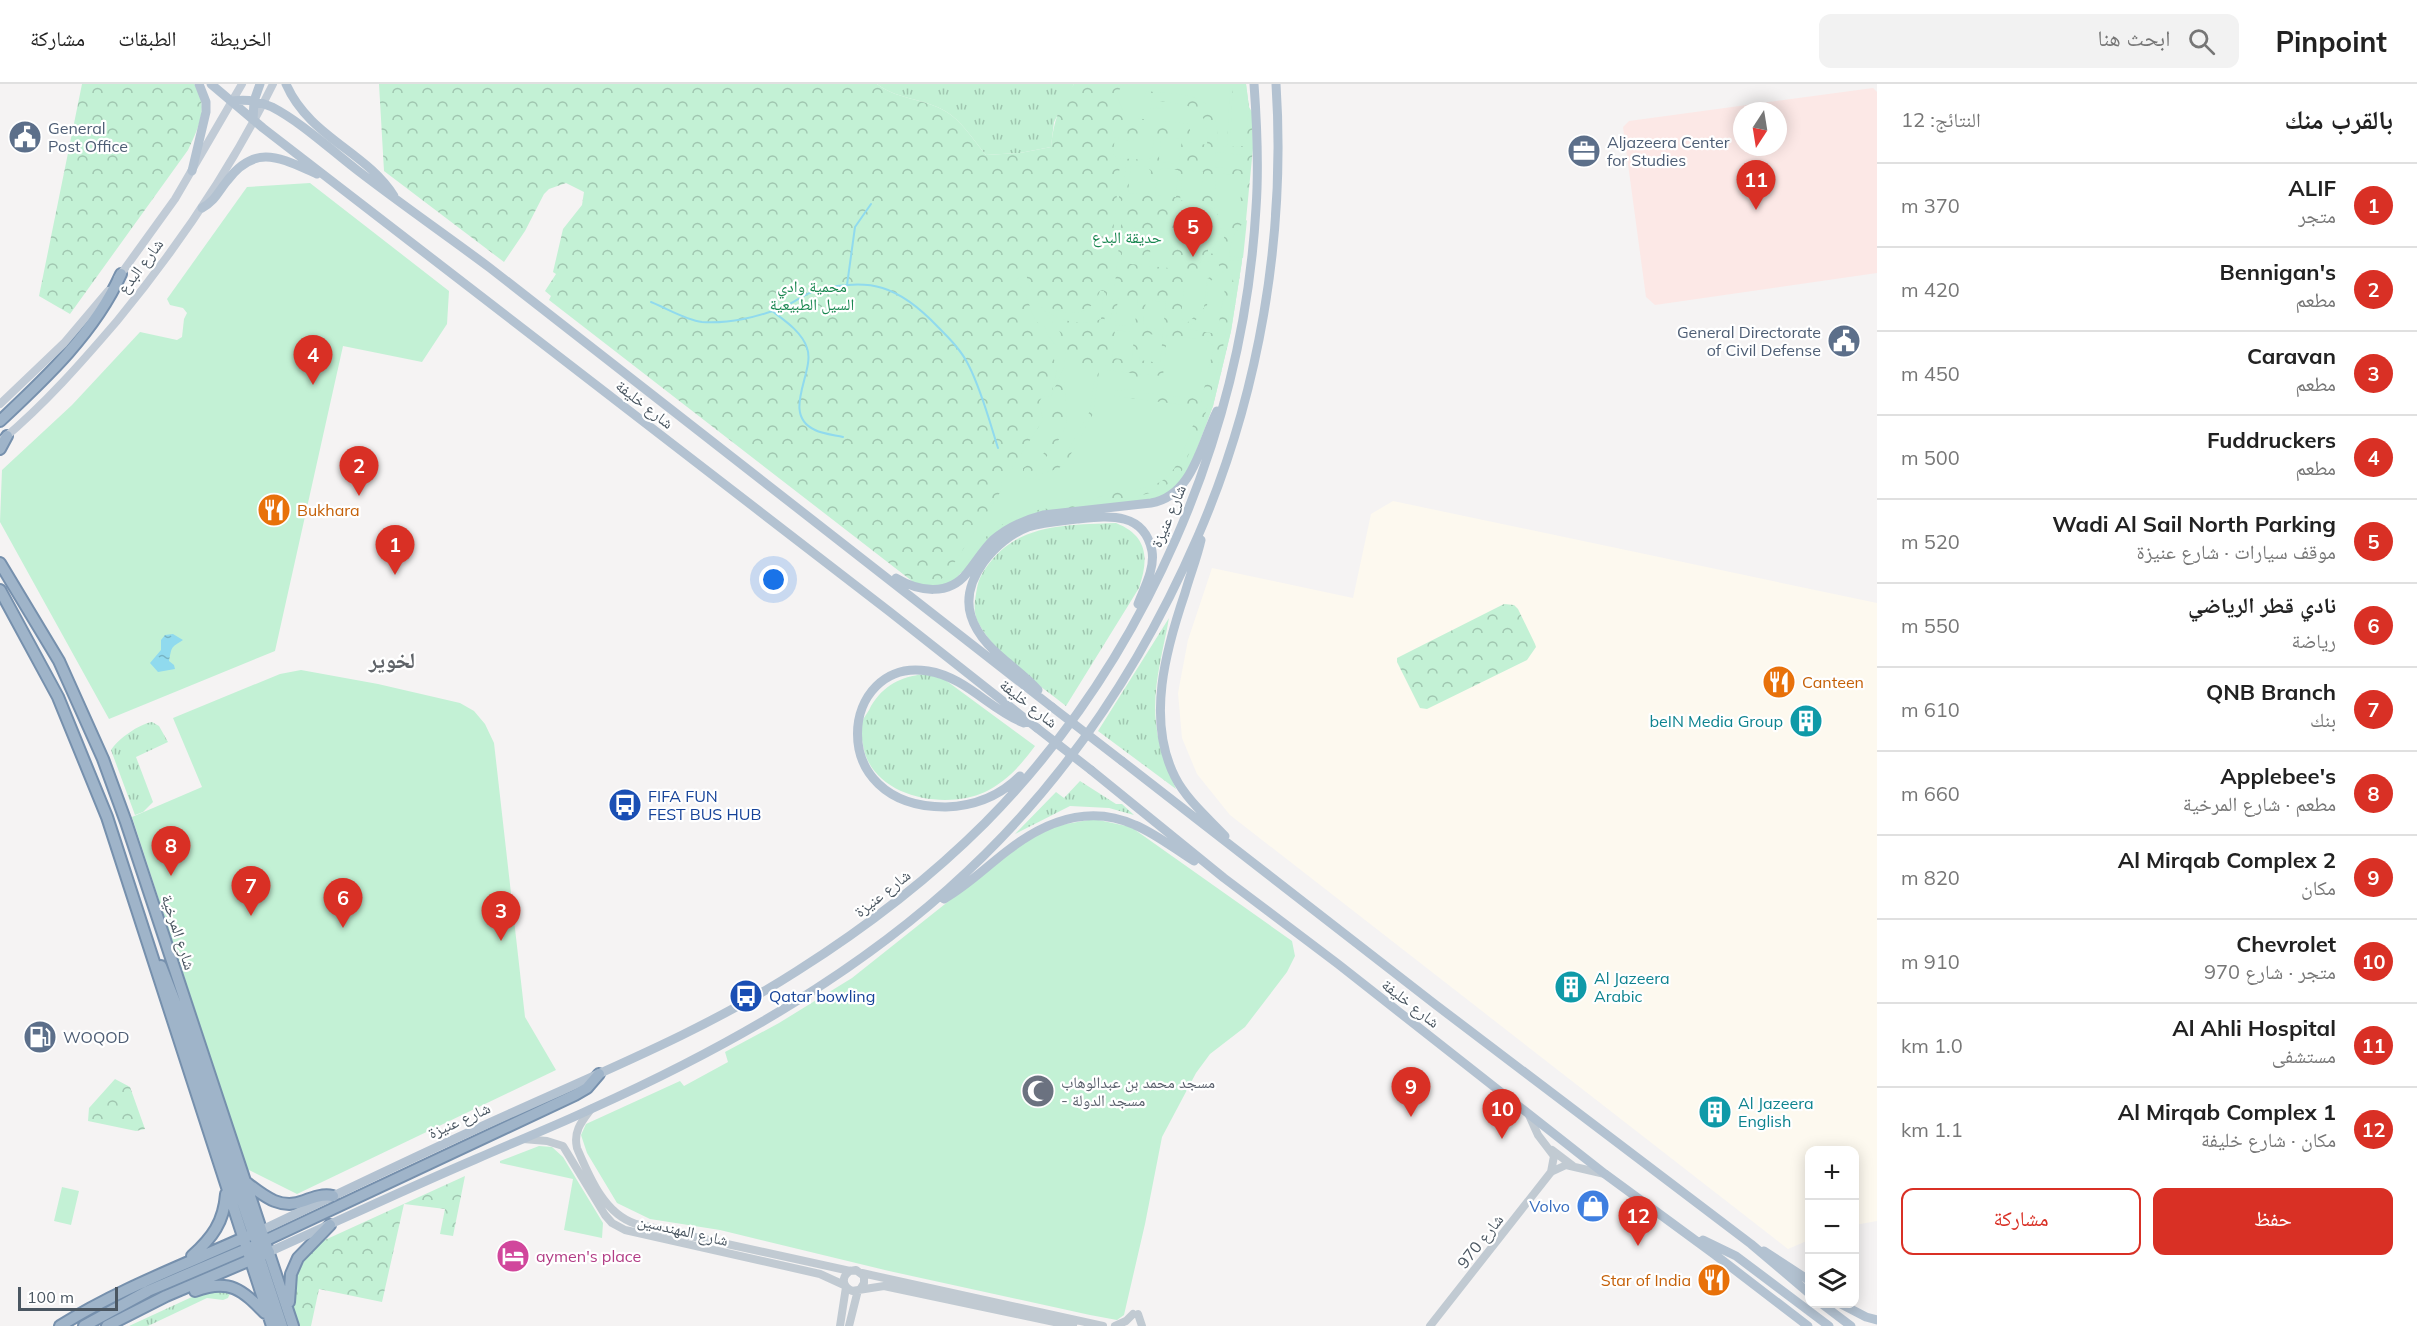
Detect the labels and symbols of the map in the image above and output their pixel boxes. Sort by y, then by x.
north arrow [1733,102,1787,156]
place label: General Post Office [48,118,128,156]
public building icon: General Post Office [7,119,43,155]
place label: Aljazeera Center for Studies [1607,132,1730,170]
office icon: Aljazeera Center for Studies [1566,133,1602,169]
pin: 11 [1736,160,1776,210]
pin: 5 [1174,208,1212,257]
park label: حديقة البدع [1092,227,1162,248]
street label: شارع البدع [113,235,168,298]
park label: محمية وادي السيل الطبيعية [770,276,854,315]
place label: General Directorate of Civil Defense [1677,322,1821,360]
public building icon: General Directorate of Civil Defense [1826,323,1862,359]
pin: 4 [294,336,332,385]
street label: شارع خليفة [611,375,678,434]
pin: 2 [340,446,378,496]
street label: شارع عنيزة [1146,482,1191,551]
restaurant icon: Bukhara [256,492,292,528]
place label: Bukhara [297,500,360,520]
pin: 1 [376,526,414,575]
your location [759,565,788,594]
district label: لخوير [368,646,415,674]
restaurant icon: Canteen [1761,664,1797,700]
place label: Canteen [1802,672,1864,692]
street label: شارع خليفة [995,674,1062,733]
building icon: beIN Media Group [1788,703,1824,739]
place label: beIN Media Group [1649,711,1783,731]
place label: FIFA FUN FEST BUS HUB [648,786,761,824]
bus stop icon: FIFA FUN FEST BUS HUB [607,787,643,823]
pin: 8 [152,826,190,876]
street label: شارع عنيزة [850,865,915,922]
pin: 7 [232,866,270,916]
pin: 6 [324,878,362,928]
street label: شارع المرخية [156,892,201,973]
pin: 3 [482,892,520,941]
place label: Al Jazeera Arabic [1594,968,1670,1006]
building icon: Al Jazeera Arabic [1553,969,1589,1005]
street label: شارع خليفة [1377,974,1444,1033]
bus stop icon: Qatar bowling [728,978,764,1014]
place label: Qatar bowling [769,986,875,1006]
fuel station icon: WOQOD [22,1019,58,1055]
place label: WOQOD [63,1027,130,1047]
pin: 9 [1392,1068,1430,1117]
place label: مسجد محمد بن عبدالوهاب - مسجد الدولة [1061,1072,1215,1110]
mosque icon: مسجد محمد بن عبدالوهاب - مسجد الدولة [1020,1073,1056,1109]
pin: 10 [1482,1090,1522,1139]
place label: Al Jazeera English [1738,1093,1814,1131]
building icon: Al Jazeera English [1697,1094,1733,1130]
street label: شارع عنيزة [425,1097,494,1143]
shop icon: Volvo [1575,1188,1611,1224]
place label: Volvo [1529,1196,1570,1216]
pin: 12 [1618,1196,1658,1246]
street label: شارع المهندسين [636,1210,730,1251]
street label: شارع 970 [1453,1210,1508,1273]
hotel icon: aymen's place [495,1238,531,1274]
place label: aymen's place [536,1246,641,1266]
restaurant icon: Star of India [1696,1262,1732,1298]
place label: Star of India [1601,1270,1691,1290]
scale bar [18,1284,118,1312]

